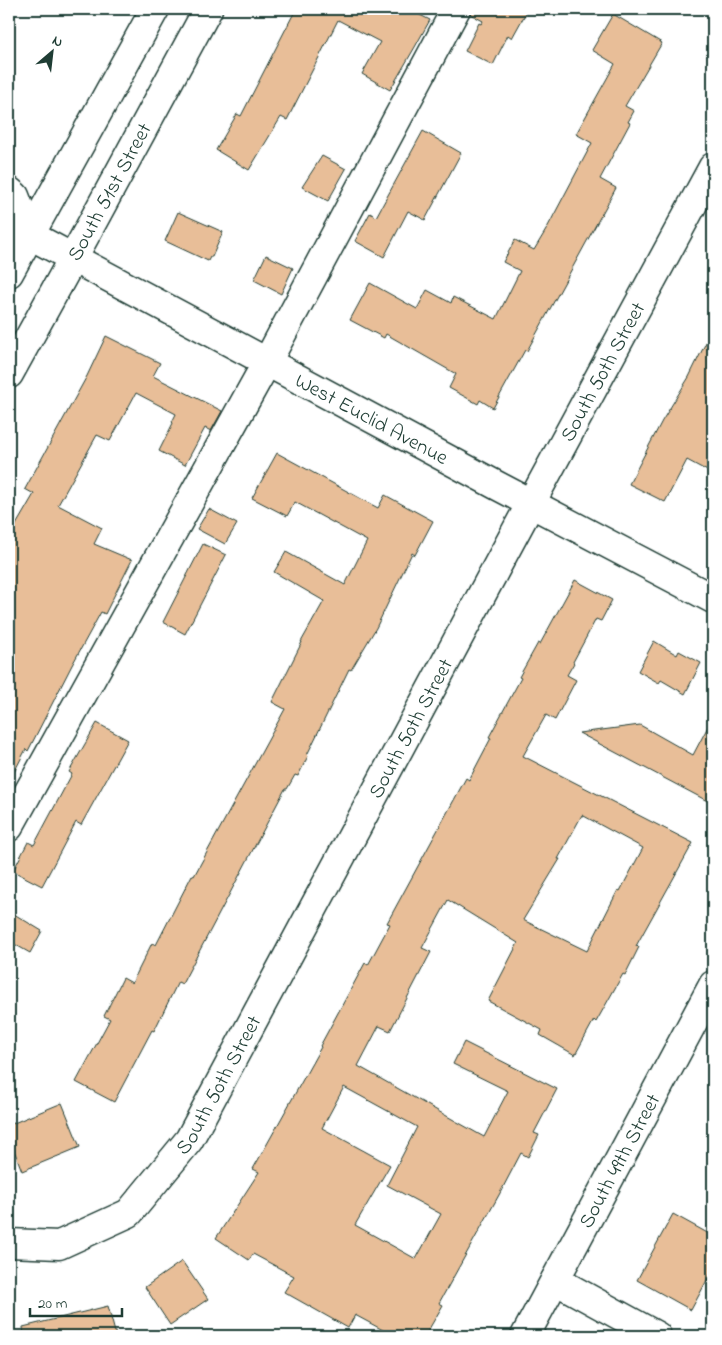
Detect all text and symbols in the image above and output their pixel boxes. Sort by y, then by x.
north arrow [28,28,78,78]
text: N [48,30,67,53]
street label: South 51st Street [61,118,160,267]
street label: South 50th Street [554,297,654,448]
street label: West Euclid Avenue [289,367,453,474]
street label: South 50th Street [362,654,462,804]
street label: South 50th Street [169,1010,270,1162]
street label: South 49th Street [572,1089,669,1234]
scale bar [30,1285,122,1317]
text: 20 m [38,1293,68,1315]

